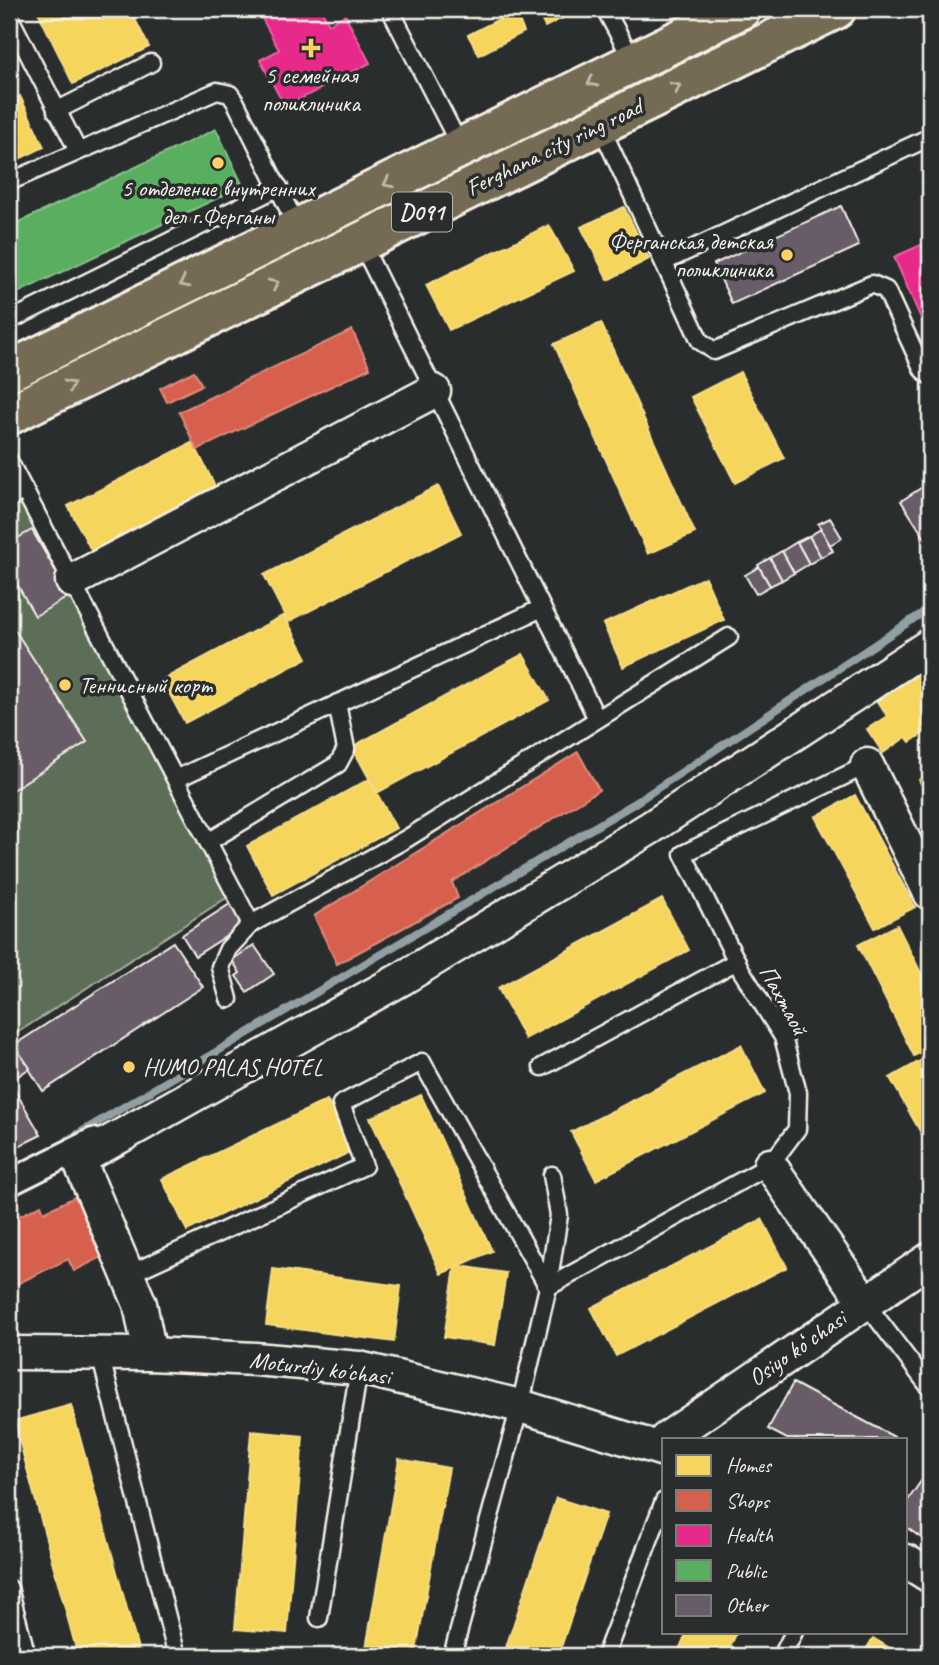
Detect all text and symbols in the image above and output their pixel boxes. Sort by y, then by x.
marker: 5 семейная поликлиника [301,38,321,58]
place label: 5 семейная поликлиника [262,60,361,118]
one-way arrow [587,74,599,88]
one-way arrow [669,82,681,96]
street label: Ferghana city ring road [461,90,650,203]
marker: 5 отделение внутренних дел г.Ферганы [210,155,226,171]
place label: 5 отделение внутренних дел г.Ферганы [121,173,316,231]
one-way arrow [383,175,395,189]
road number: D091 [392,192,452,232]
place label: Ферганская детская поликлиника [609,226,774,284]
marker: Ферганская детская поликлиника [779,247,795,263]
one-way arrow [179,275,191,289]
one-way arrow [267,279,279,293]
one-way arrow [63,379,75,393]
place label: Теннисный корт [79,670,213,700]
marker: Теннисный корт [57,677,73,693]
street label: Пахтаой [752,959,817,1042]
place label: HUMO PALAS HOTEL [143,1052,323,1082]
marker: HUMO PALAS HOTEL [121,1059,137,1075]
street label: Osiyo koʻchasi [742,1302,854,1393]
street label: Moturdiy ko'chasi [248,1344,395,1392]
legend [662,1438,908,1634]
text: Homes [726,1452,773,1478]
text: Shops [726,1488,771,1514]
text: Health [726,1522,774,1548]
text: Public [726,1558,768,1584]
text: Other [726,1592,769,1618]

